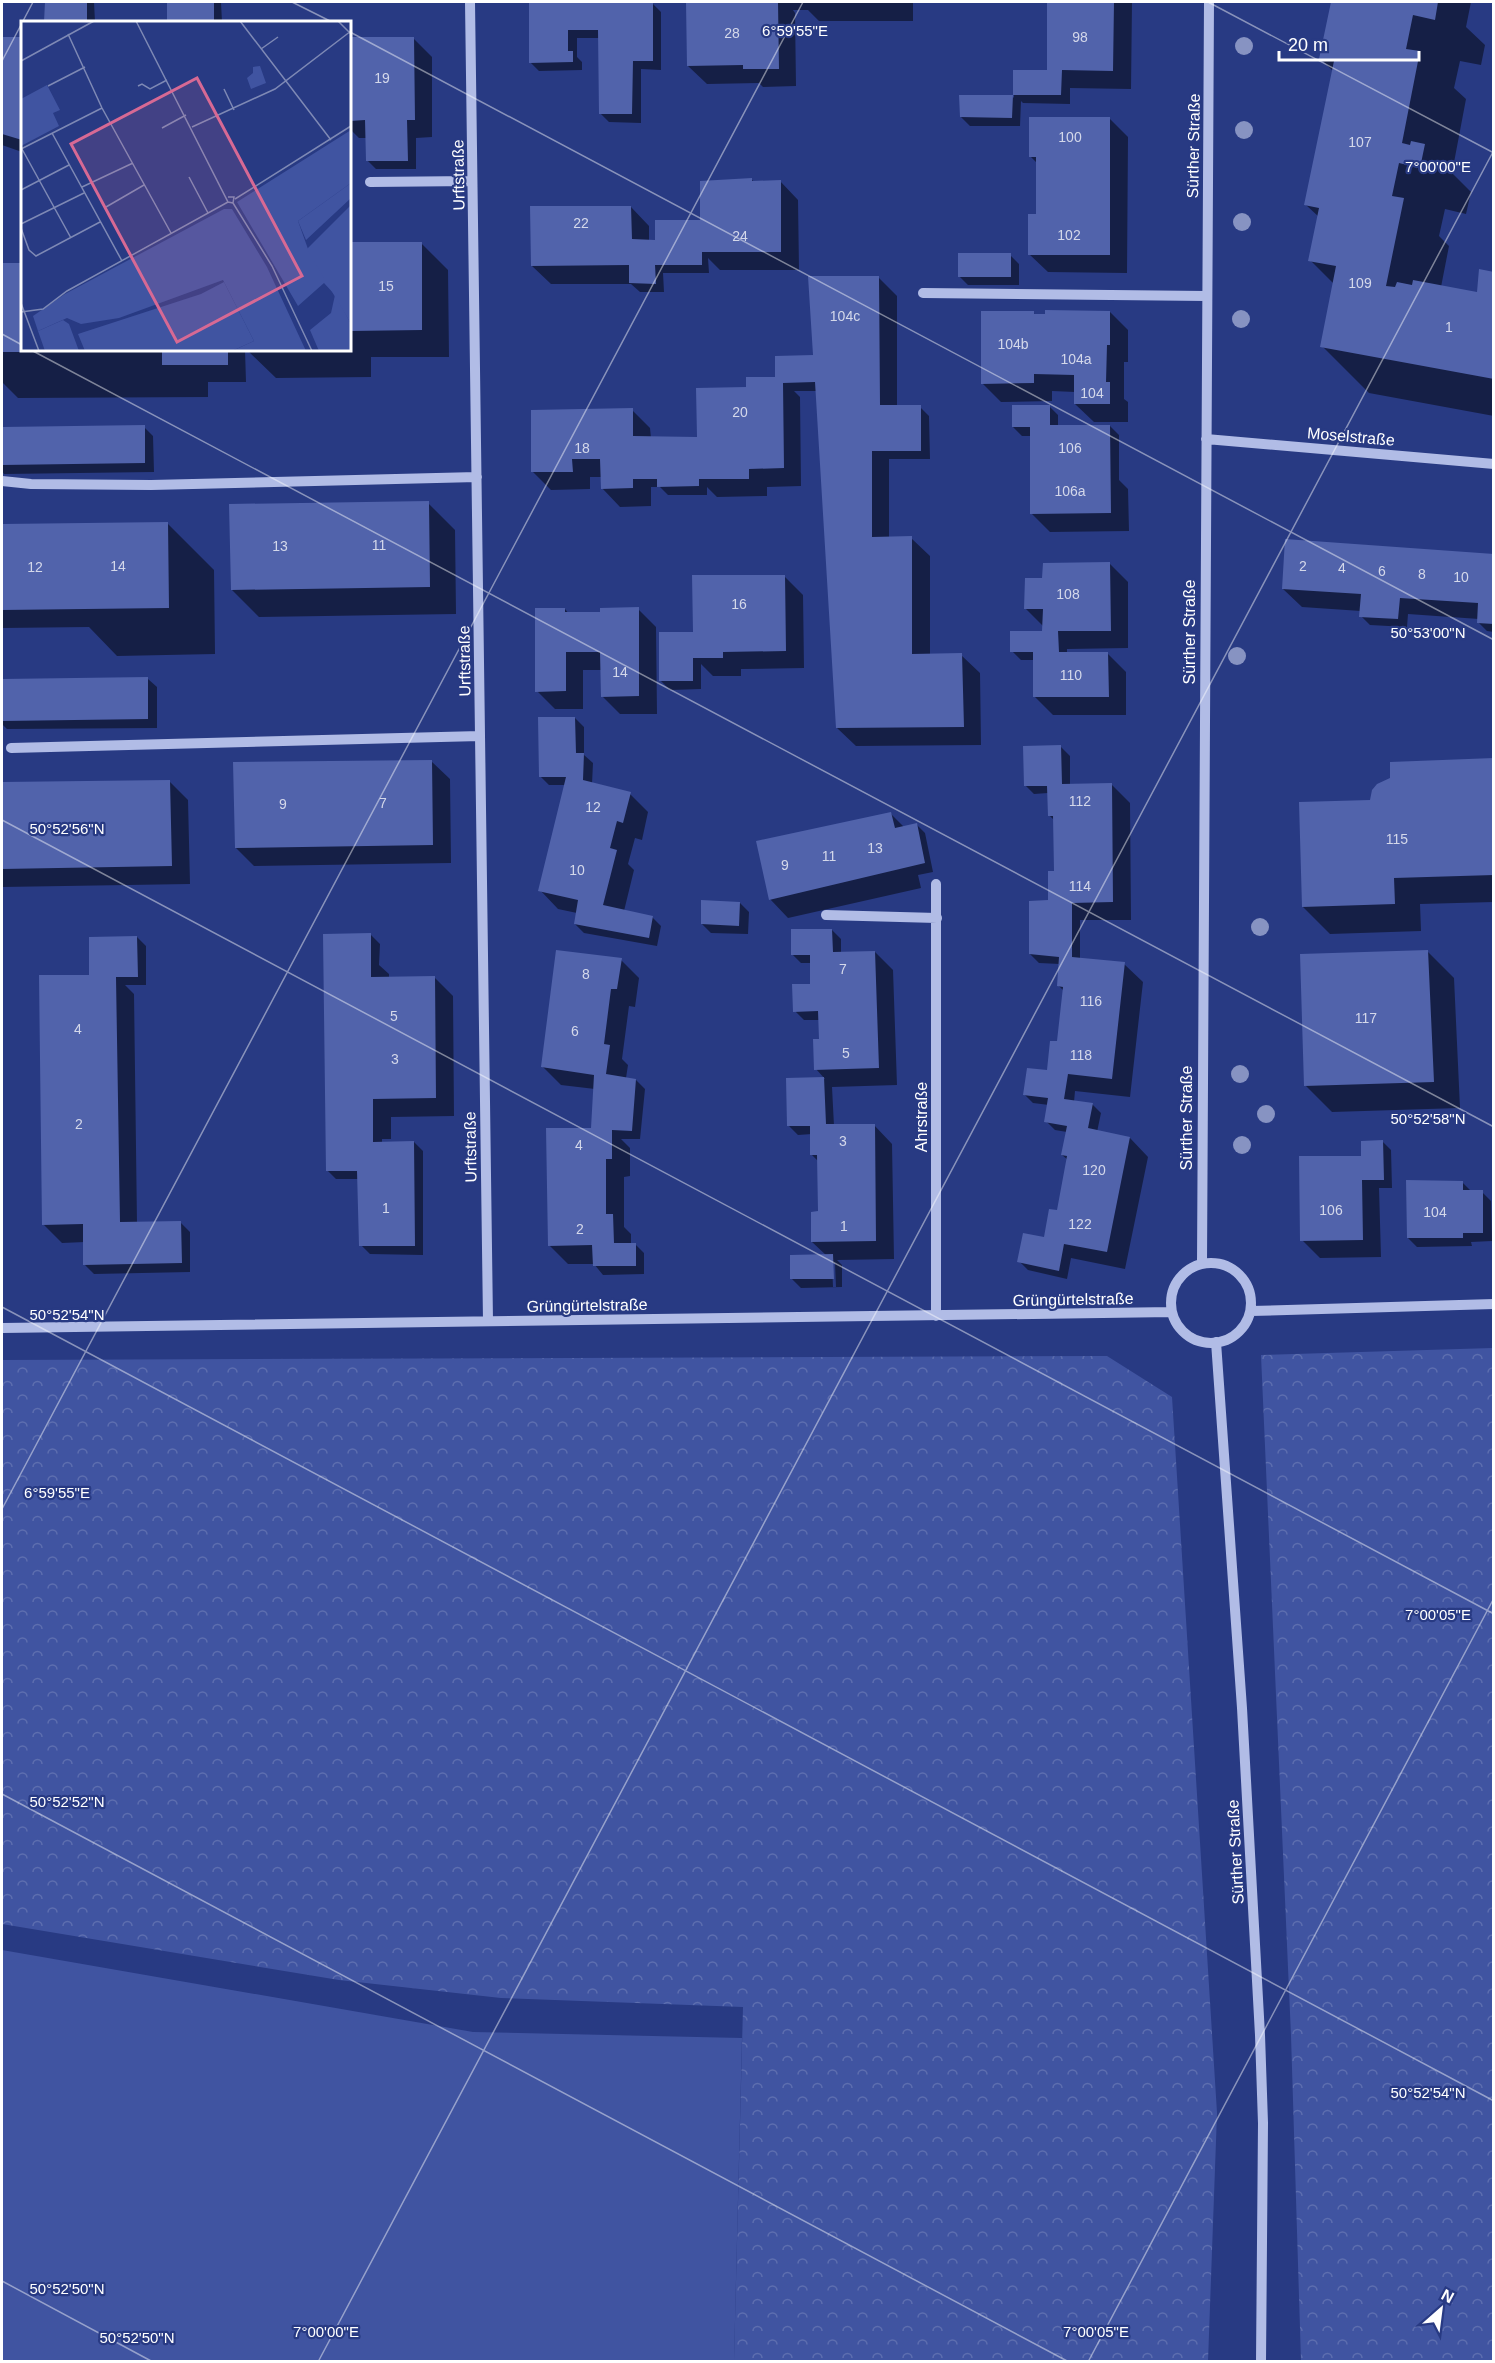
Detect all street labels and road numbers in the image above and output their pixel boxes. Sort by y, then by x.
street label: Sürther Straße [1184,93,1203,199]
street label: Urftstraße [449,139,468,211]
street label: Moselstraße [1306,424,1396,449]
street label: Sürther Straße [1181,579,1198,684]
street label: Urftstraße [455,625,474,697]
street label: Sürther Straße [1178,1065,1195,1170]
street label: Ahrstraße [913,1082,930,1152]
street label: Urftstraße [461,1111,480,1183]
street label: Grüngürtelstraße [1012,1290,1134,1309]
street label: Grüngürtelstraße [526,1296,648,1315]
street label: Sürther Straße [1224,1799,1247,1905]

